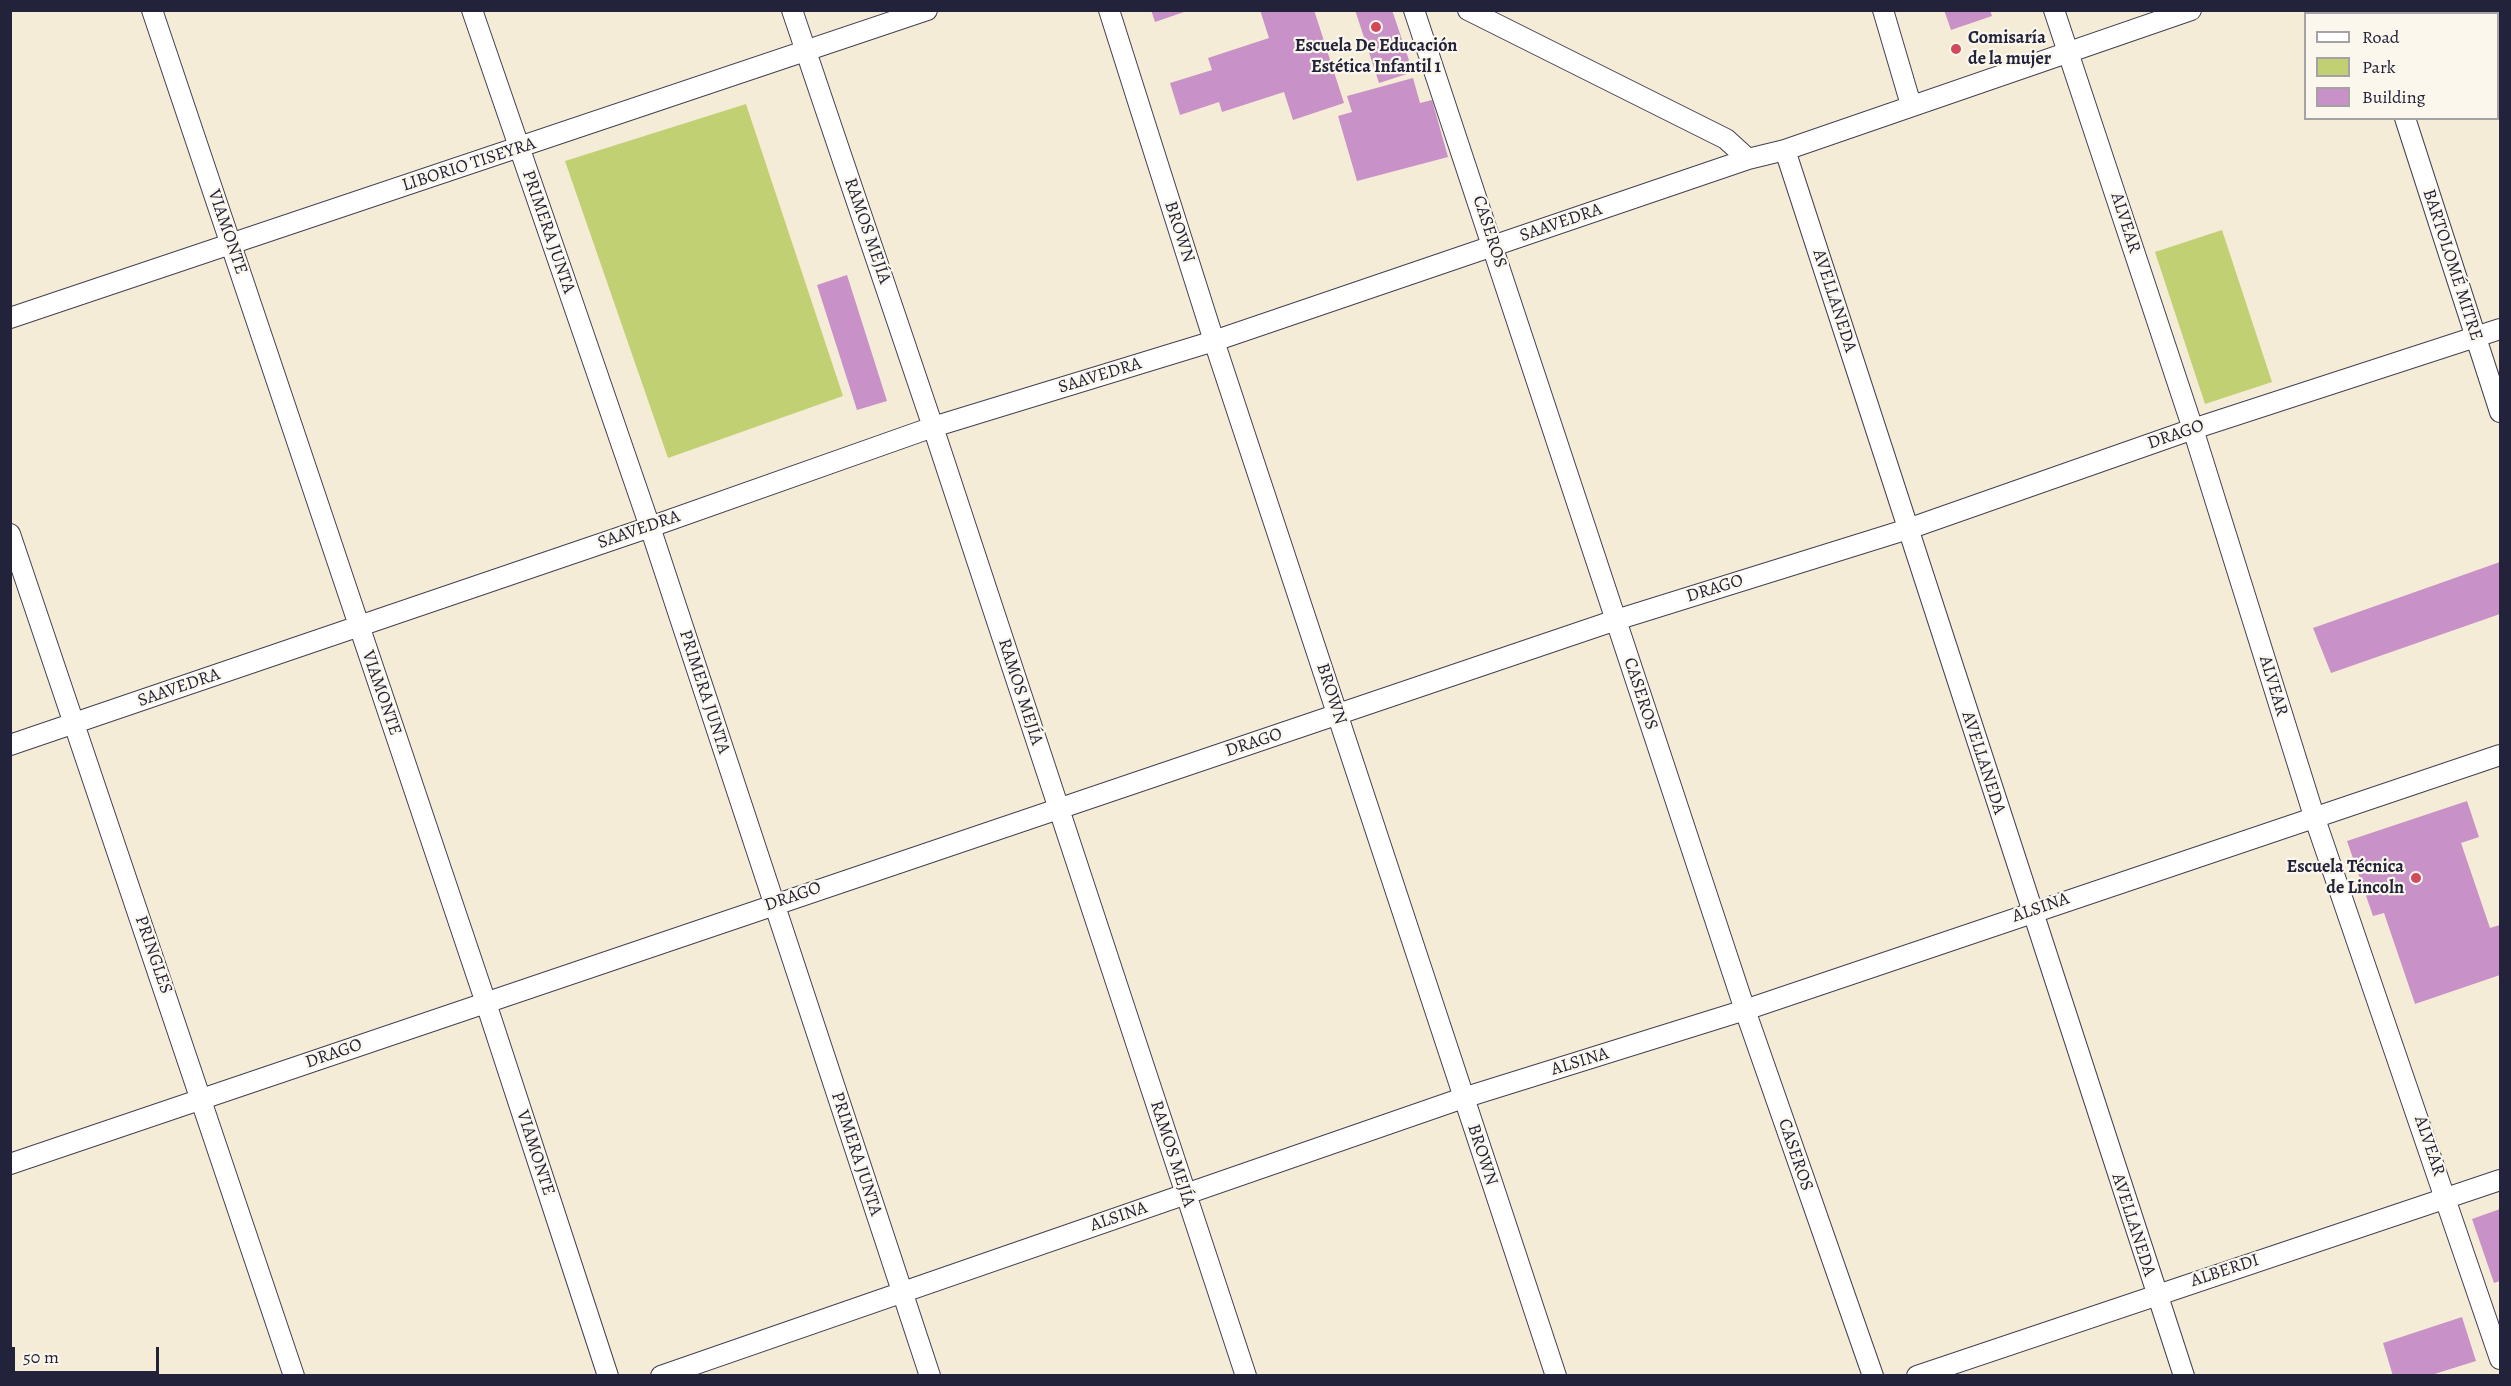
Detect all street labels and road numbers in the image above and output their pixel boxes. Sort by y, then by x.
street label: LIBORIO TISEYRA [399,133,539,197]
street label: PRIMERA JUNTA [517,168,579,296]
street label: RAMOS MEJÍA [839,175,895,287]
street label: BARTOLOMÉ MITRE [2417,186,2487,344]
street label: VIAMONTE [202,187,252,277]
street label: ALVEAR [2105,190,2145,256]
street label: CASEROS [1467,193,1511,271]
street label: BROWN [1159,199,1199,265]
street label: SAAVEDRA [1517,199,1605,247]
street label: AVELLANEDA [1807,247,1861,355]
street label: SAAVEDRA [1056,353,1144,399]
street label: DRAGO [2145,415,2207,455]
street label: SAAVEDRA [595,506,683,554]
street label: DRAGO [1684,570,1746,608]
street label: PRIMERA JUNTA [674,627,734,757]
street label: RAMOS MEJÍA [993,636,1047,748]
street label: VIAMONTE [356,648,406,738]
street label: ALVEAR [2254,653,2292,719]
street label: CASEROS [1618,655,1662,733]
street label: BROWN [1311,661,1351,727]
street label: SAAVEDRA [135,664,223,712]
street label: AVELLANEDA [1956,709,2010,817]
street label: DRAGO [1223,724,1285,762]
street label: DRAGO [762,877,824,917]
street label: ALSINA [2010,888,2072,928]
street label: PRINGLES [130,913,176,997]
street label: DRAGO [303,1034,365,1074]
street label: ALSINA [1549,1043,1611,1081]
street label: PRIMERA JUNTA [826,1089,886,1219]
street label: RAMOS MEJÍA [1145,1098,1199,1210]
street label: VIAMONTE [511,1108,559,1198]
street label: ALVEAR [2409,1113,2449,1179]
street label: CASEROS [1773,1116,1817,1194]
street label: BROWN [1462,1122,1502,1188]
street label: AVELLANEDA [2106,1171,2160,1279]
street label: ALSINA [1088,1197,1150,1237]
street label: ALBERDI [2188,1250,2262,1292]

